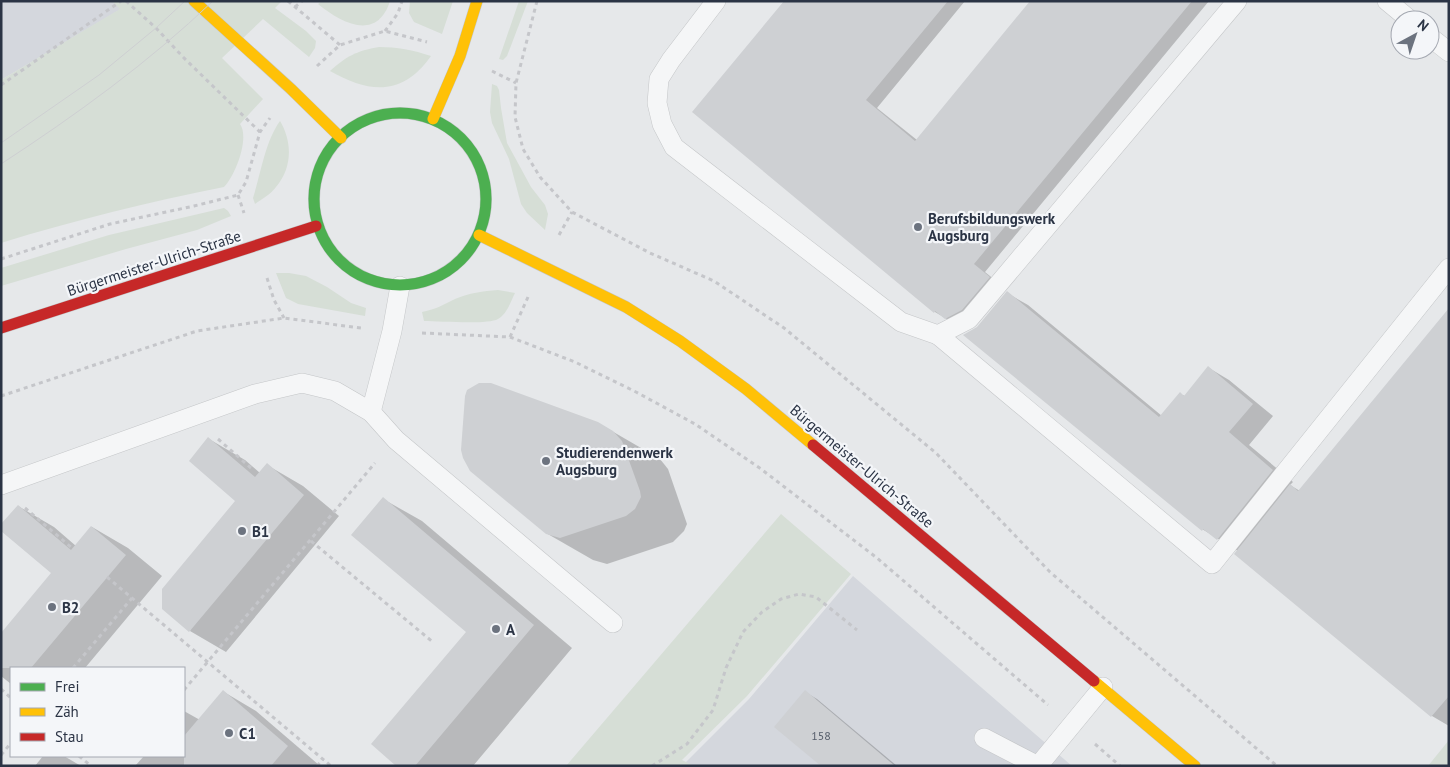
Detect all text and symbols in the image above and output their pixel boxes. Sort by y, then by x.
north arrow [1390,10,1440,60]
text: N [1414,15,1433,35]
place label: Berufsbildungswerk Augsburg [928,209,1056,245]
marker: Berufsbildungswerk Augsburg [912,221,924,233]
street label: Bürgermeister-Ulrich-Straße [65,226,243,300]
street label: Bürgermeister-Ulrich-Straße [786,400,938,532]
place label: Studierendenwerk Augsburg [556,443,674,479]
marker: Studierendenwerk Augsburg [540,455,552,467]
place label: B1 [252,522,269,541]
marker: B1 [236,525,248,537]
place label: B2 [62,598,79,617]
marker: B2 [46,601,58,613]
place label: A [506,620,516,639]
marker: A [490,623,502,635]
legend [10,667,185,757]
text: Frei [55,677,80,696]
text: Zäh [55,702,79,721]
place label: C1 [239,724,256,743]
text: Stau [55,727,84,746]
marker: C1 [223,727,235,739]
house number: 158 [811,728,831,743]

